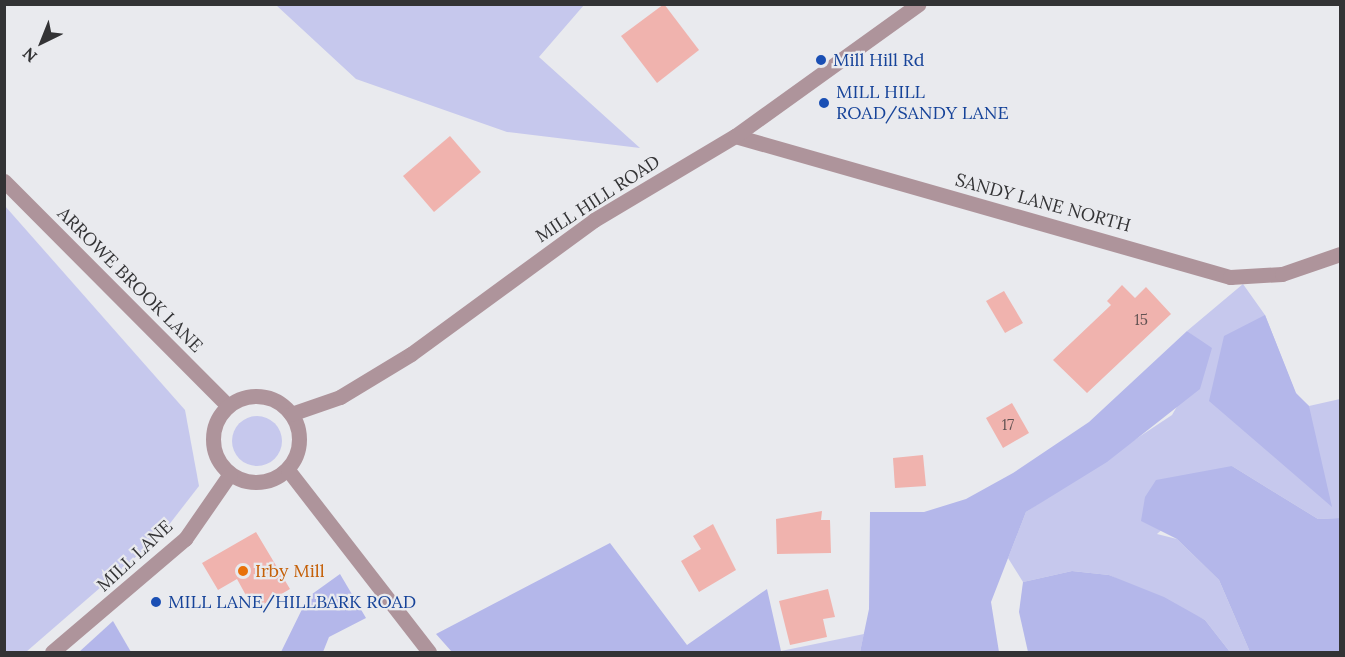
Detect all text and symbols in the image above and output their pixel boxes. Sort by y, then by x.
north arrow [12,12,72,72]
text: N [18,44,41,67]
place label: Mill Hill Rd [833,49,925,71]
marker: Mill Hill Rd [814,53,828,67]
place label: MILL HILL ROAD/SANDY LANE [836,82,1009,124]
marker: MILL HILL ROAD/SANDY LANE [817,96,831,110]
street label: MILL HILL ROAD [532,151,664,247]
street label: SANDY LANE NORTH [953,169,1133,237]
street label: ARROWE BROOK LANE [53,203,207,357]
house number: 15 [1134,311,1148,329]
house number: 17 [1002,416,1014,434]
street label: MILL LANE [93,516,177,596]
place label: Irby Mill [255,560,325,582]
marker: Irby Mill [236,564,250,578]
place label: MILL LANE/HILLBARK ROAD [168,591,416,613]
marker: MILL LANE/HILLBARK ROAD [149,595,163,609]

